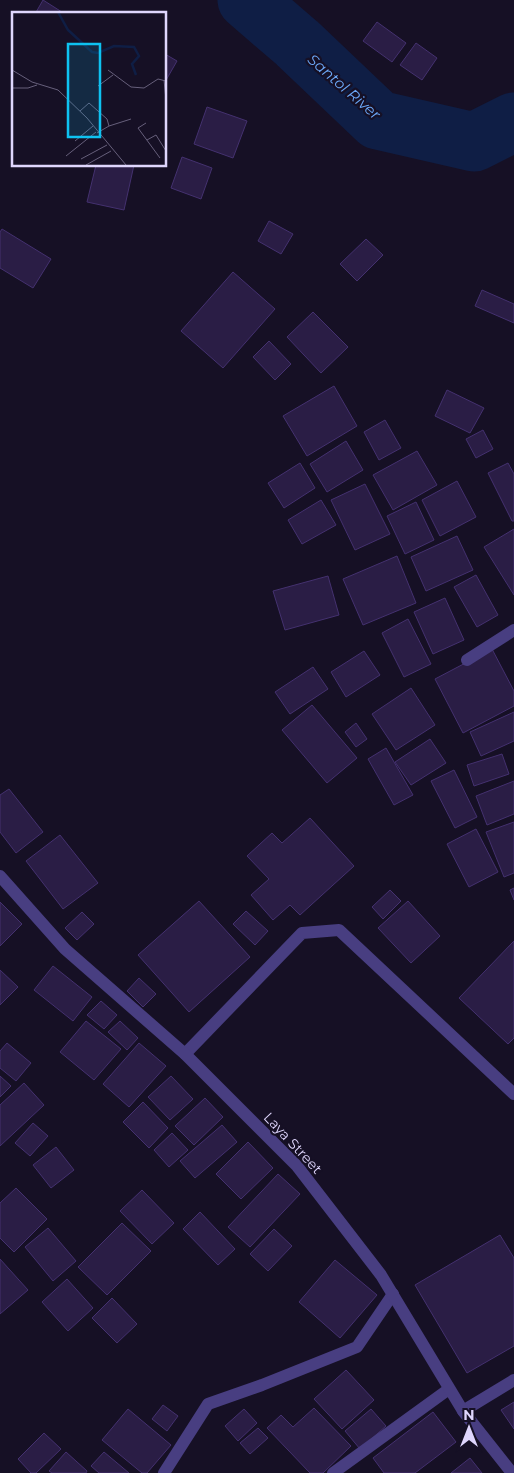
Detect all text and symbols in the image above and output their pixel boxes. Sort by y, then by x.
inset map [12,12,166,166]
water label: Santol River [304,50,385,124]
street label: Laya Street [260,1108,326,1178]
north arrow [444,1403,494,1453]
text: N [463,1406,475,1424]

